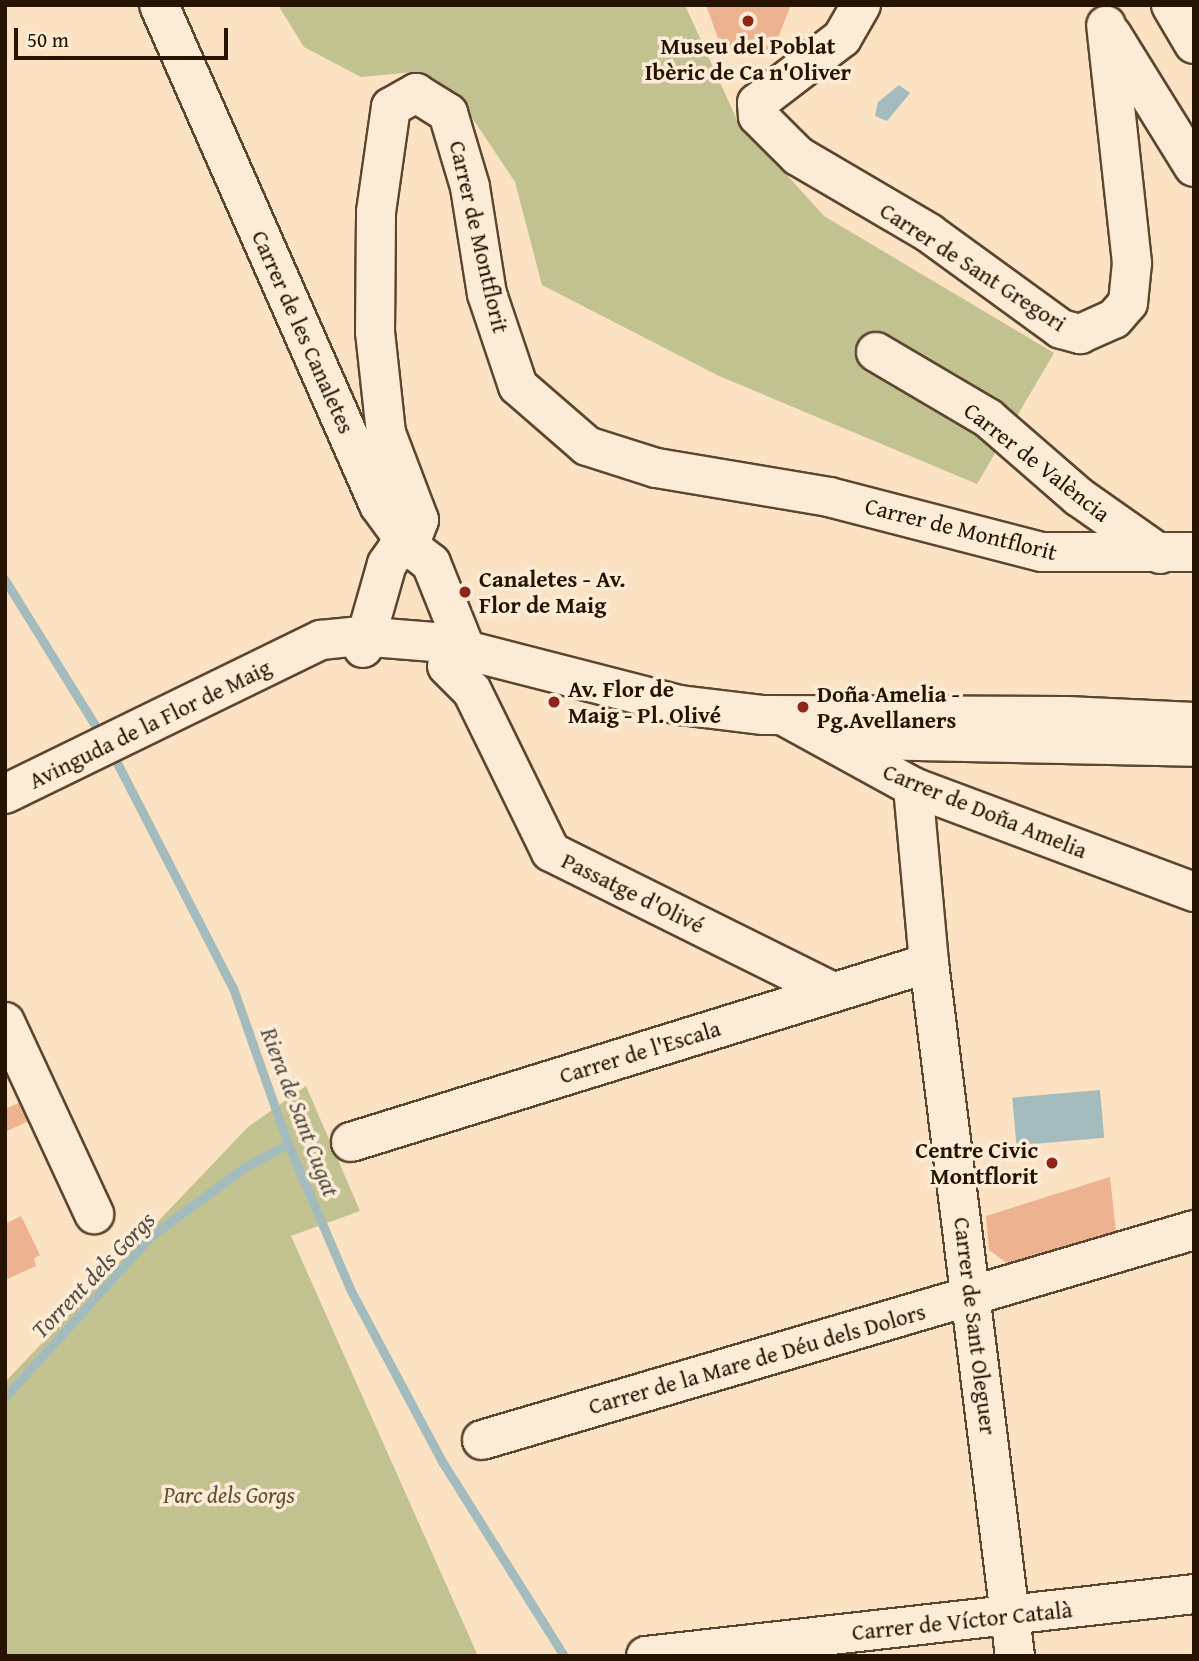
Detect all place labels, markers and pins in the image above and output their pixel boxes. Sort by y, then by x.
marker: Museu del Poblat Ibèric de Ca n'Oliver [740,13,756,29]
place label: Museu del Poblat Ibèric de Ca n'Oliver [645,32,851,86]
place label: Canaletes - Av. Flor de Maig [479,565,626,619]
marker: Canaletes - Av. Flor de Maig [457,584,473,600]
place label: Av. Flor de Maig - Pl. Olivé [568,675,721,729]
place label: Doña Amelia - Pg.Avellaners [817,680,960,734]
marker: Av. Flor de Maig - Pl. Olivé [546,694,562,710]
marker: Doña Amelia - Pg.Avellaners [795,699,811,715]
place label: Centre Civic Montflorit [915,1136,1038,1190]
marker: Centre Civic Montflorit [1044,1155,1060,1171]

